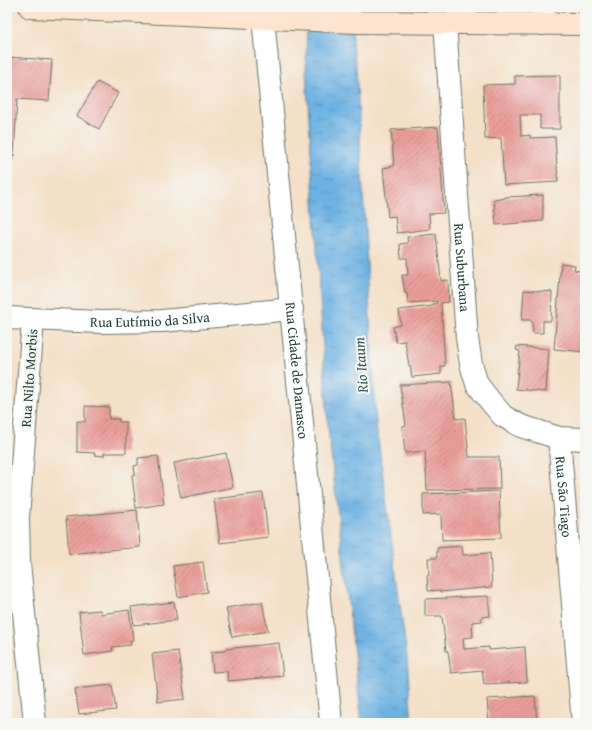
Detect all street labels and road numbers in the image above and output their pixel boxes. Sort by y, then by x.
street label: Rua Suburbana [449,222,475,313]
street label: Rua Cidade de Damasco [280,301,314,440]
street label: Rua Eutímio da Silva [90,307,211,332]
street label: Rua Nilto Morbis [16,328,42,428]
street label: Rua São Tiago [551,455,577,538]

